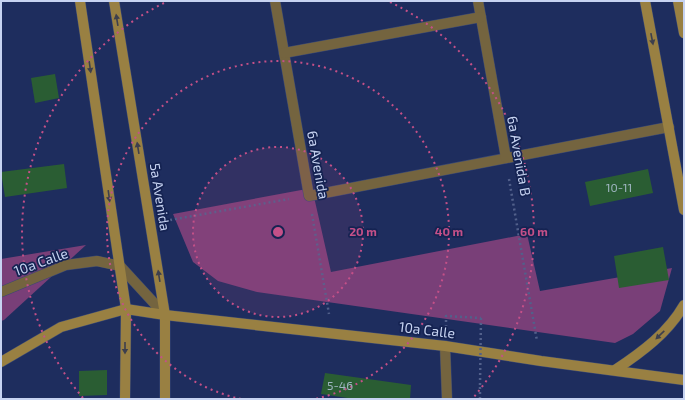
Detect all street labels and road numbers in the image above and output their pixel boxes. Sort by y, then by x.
street label: 6a Avenida B [504,115,535,197]
street label: 6a Avenida [304,129,333,200]
street label: 5a Avenida [147,162,174,232]
street label: 10a Calle [11,244,70,279]
street label: 10a Calle [398,318,456,341]

